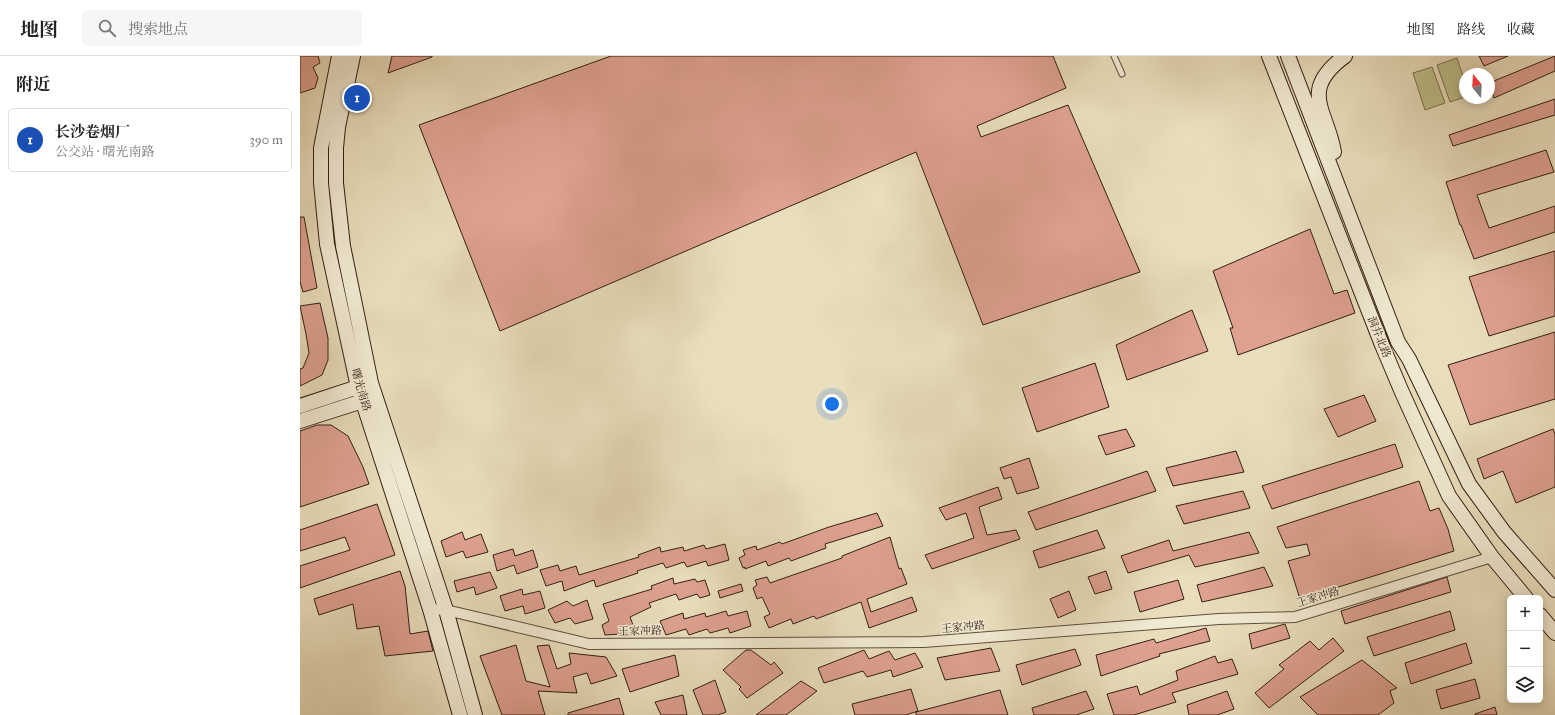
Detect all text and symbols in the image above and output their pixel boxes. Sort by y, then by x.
search box [82,10,362,46]
icon: search [96,17,118,39]
text: 地图 [20,18,58,41]
text: 搜索地点 [128,20,188,38]
text: 地图 [1407,21,1435,38]
text: 路线 [1457,21,1485,38]
text: 收藏 [1507,21,1535,38]
north arrow [1459,68,1495,104]
text: 附近 [16,74,50,95]
pin: 1 [344,83,370,113]
text: 长沙卷烟厂 [55,123,130,141]
text: 1 [27,132,33,148]
text: 390 m [250,132,283,148]
text: 公交站 · 曙光南路 [55,144,154,160]
street label: 洞井北路 [1365,314,1393,360]
street label: 曙光南路 [349,367,373,413]
your location [822,394,842,414]
street label: 王家冲路 [1295,584,1341,610]
map controls [1507,595,1543,703]
button: + [1507,595,1543,631]
street label: 王家冲路 [941,619,985,635]
street label: 王家冲路 [618,624,662,638]
button: − [1507,631,1543,667]
button: layers [1507,667,1543,703]

